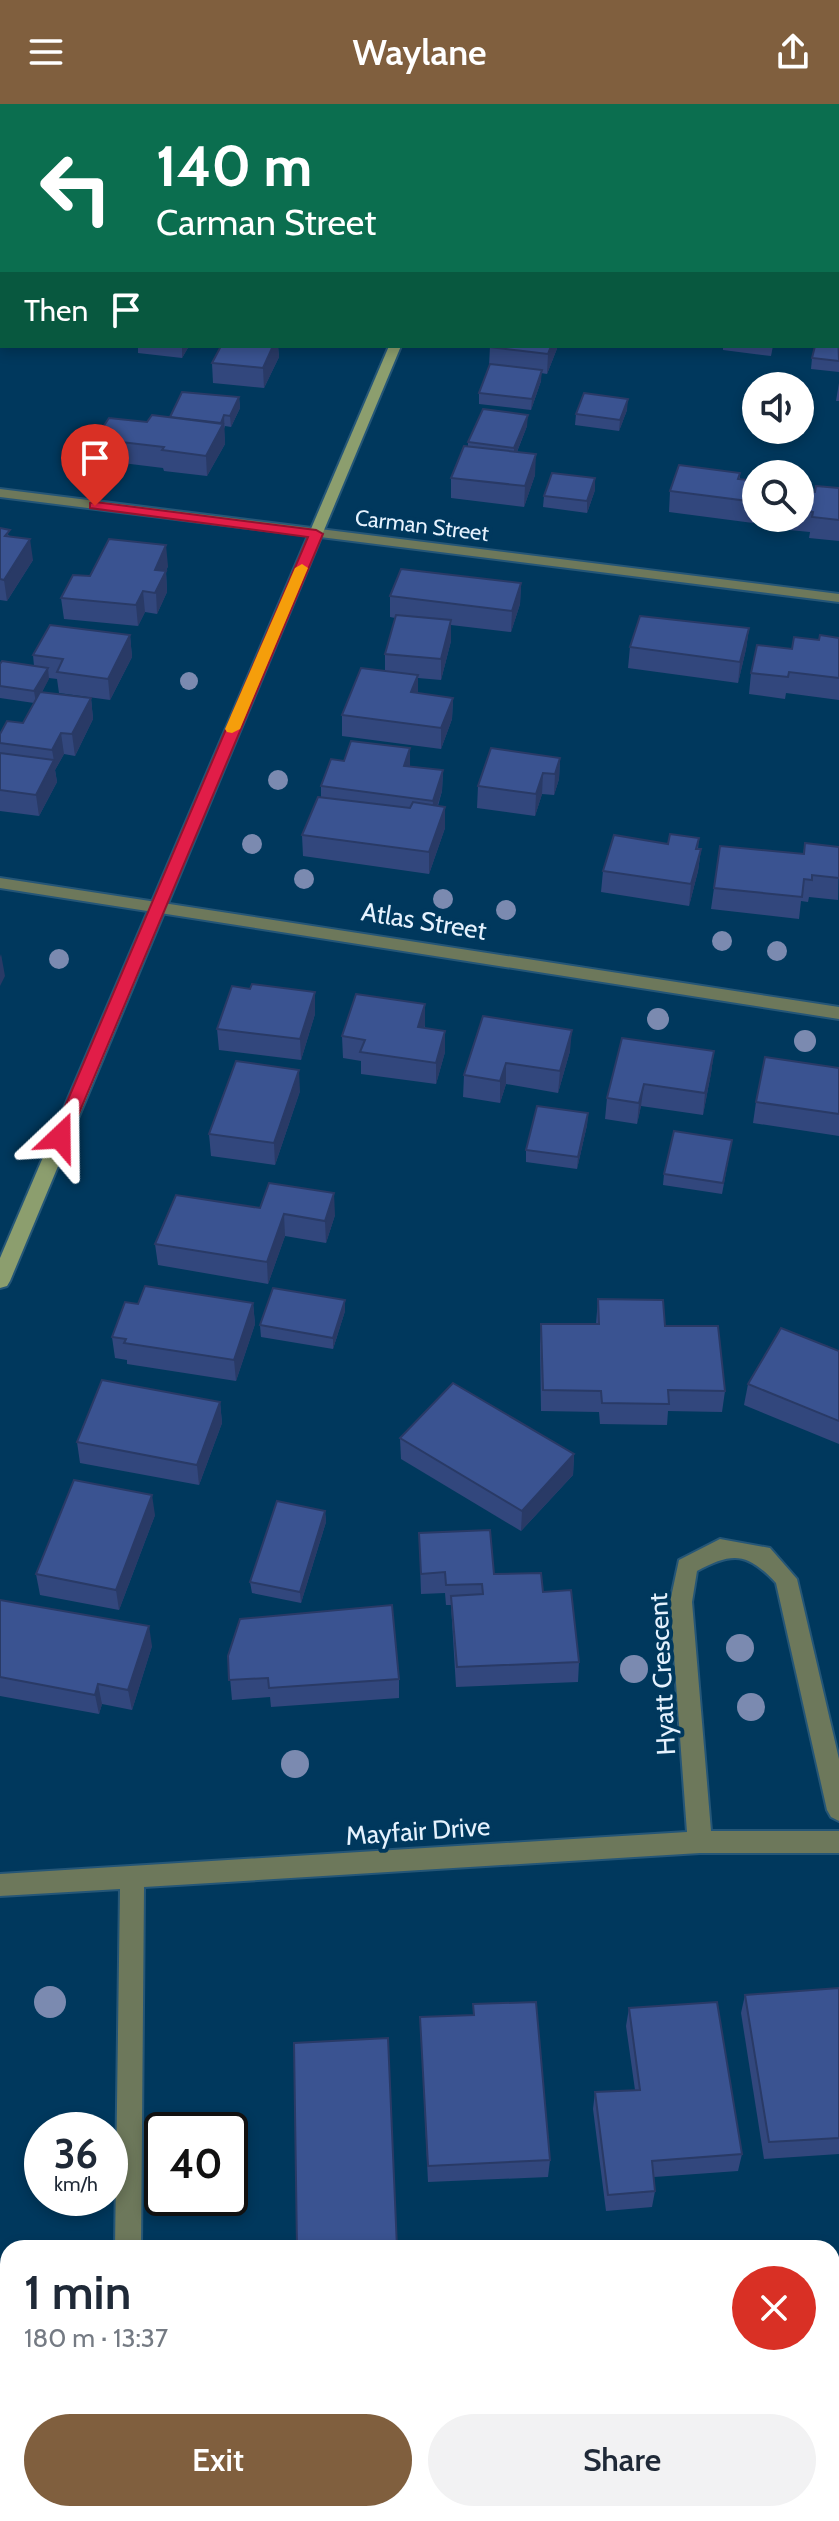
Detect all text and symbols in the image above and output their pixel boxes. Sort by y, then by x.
icon: menu [24,30,68,74]
text: Waylane [352,30,487,74]
icon: share [771,30,815,74]
text: 140 m [156,132,312,200]
icon: left [24,136,128,240]
text: Carman Street [156,200,376,244]
icon: arrive [104,288,148,332]
text: Then [24,292,88,329]
map controls [742,372,814,532]
button: sound [742,372,814,444]
pin [61,424,129,506]
icon: arrive [73,436,117,480]
button: search [742,460,814,532]
street label: Carman Street [353,504,491,547]
street label: Atlas Street [359,895,489,947]
position arrow [18,1095,102,1179]
street label: Hyatt Crescent [642,1592,682,1756]
street label: Mayfair Drive [345,1810,491,1852]
speed limit sign: 40 [144,2112,248,2216]
text: 36 [54,2129,98,2178]
text: km/h [54,2172,98,2196]
text: 1 min [24,2263,131,2321]
button: close [732,2266,816,2350]
text: 180 m · 13:37 [24,2322,168,2354]
button: Exit [24,2414,412,2506]
button: Share [428,2414,816,2506]

